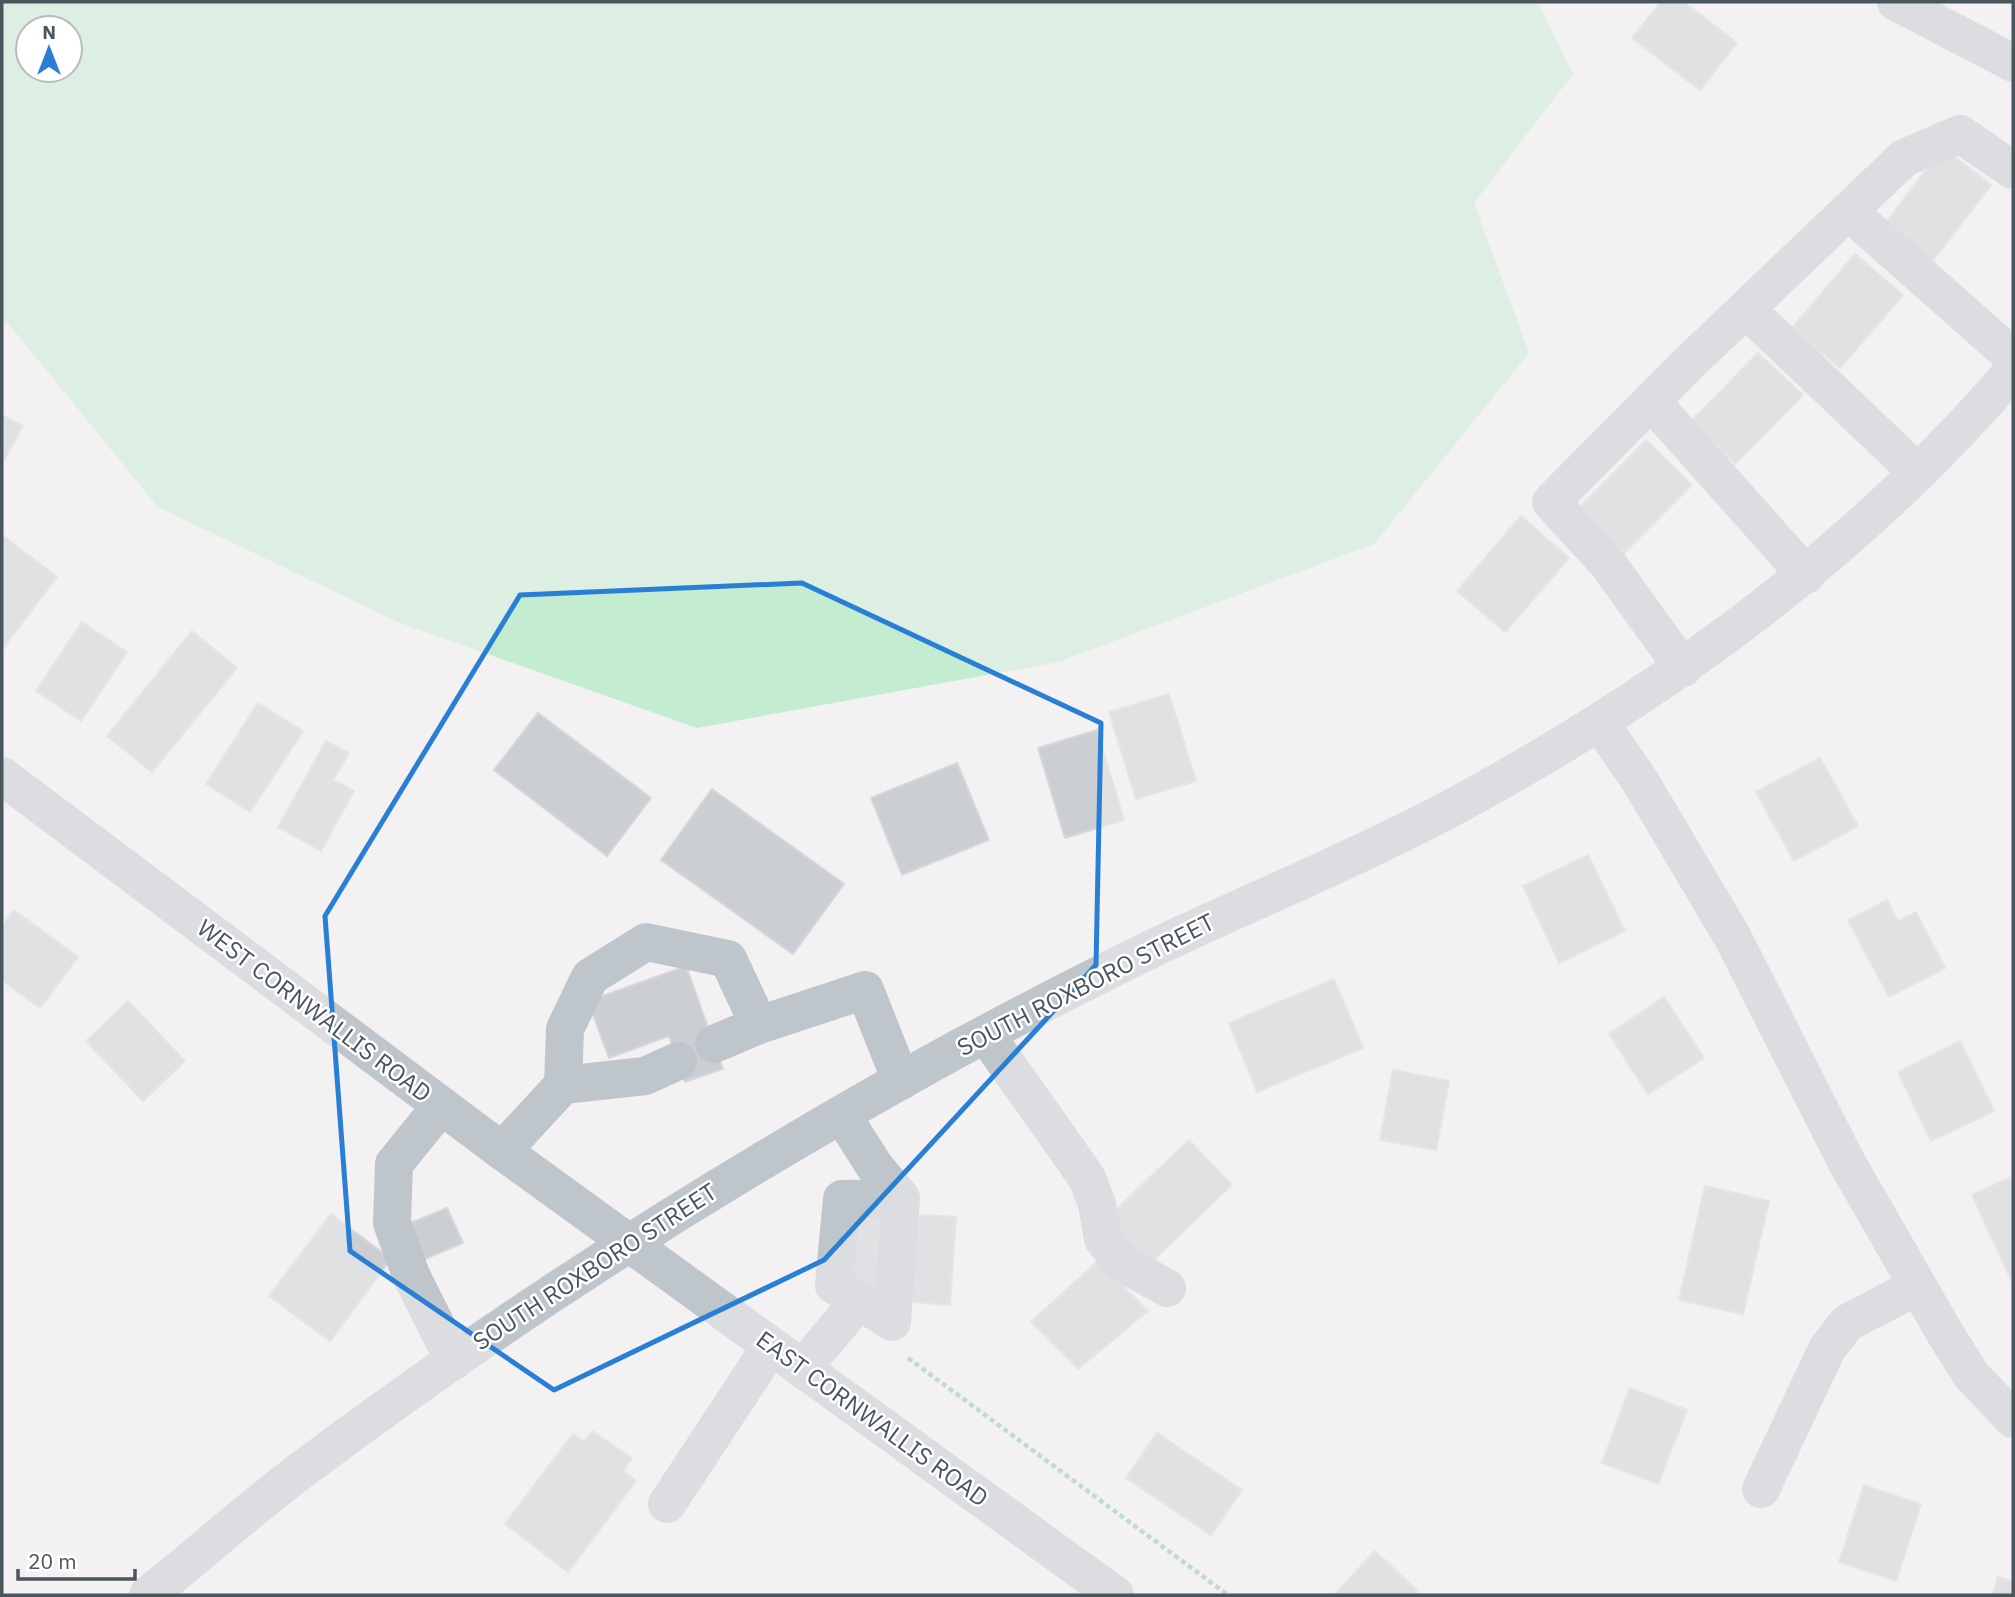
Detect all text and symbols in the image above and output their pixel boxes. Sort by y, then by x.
north arrow [14,14,84,84]
text: N [42,20,56,44]
street label: SOUTH ROXBORO STREET [951,905,1220,1063]
street label: WEST CORNWALLIS ROAD [191,912,438,1109]
street label: SOUTH ROXBORO STREET [466,1175,723,1357]
street label: EAST CORNWALLIS ROAD [750,1323,995,1513]
scale bar [18,1538,135,1582]
text: 20 m [28,1547,77,1575]

